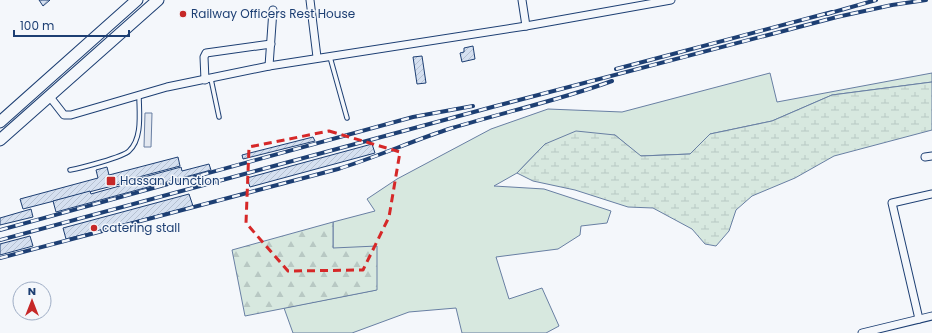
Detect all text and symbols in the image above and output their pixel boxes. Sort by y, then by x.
place label: Railway Officers Rest House [191,5,355,22]
marker: Railway Officers Rest House [178,9,188,19]
scale bar [14,12,129,38]
text: 100 m [20,17,54,34]
place label: Hassan Junction [120,172,220,189]
marker: Hassan Junction [105,175,117,187]
place label: catering stall [102,219,180,236]
marker: catering stall [89,223,99,233]
north arrow [12,281,52,321]
text: N [28,283,36,299]

